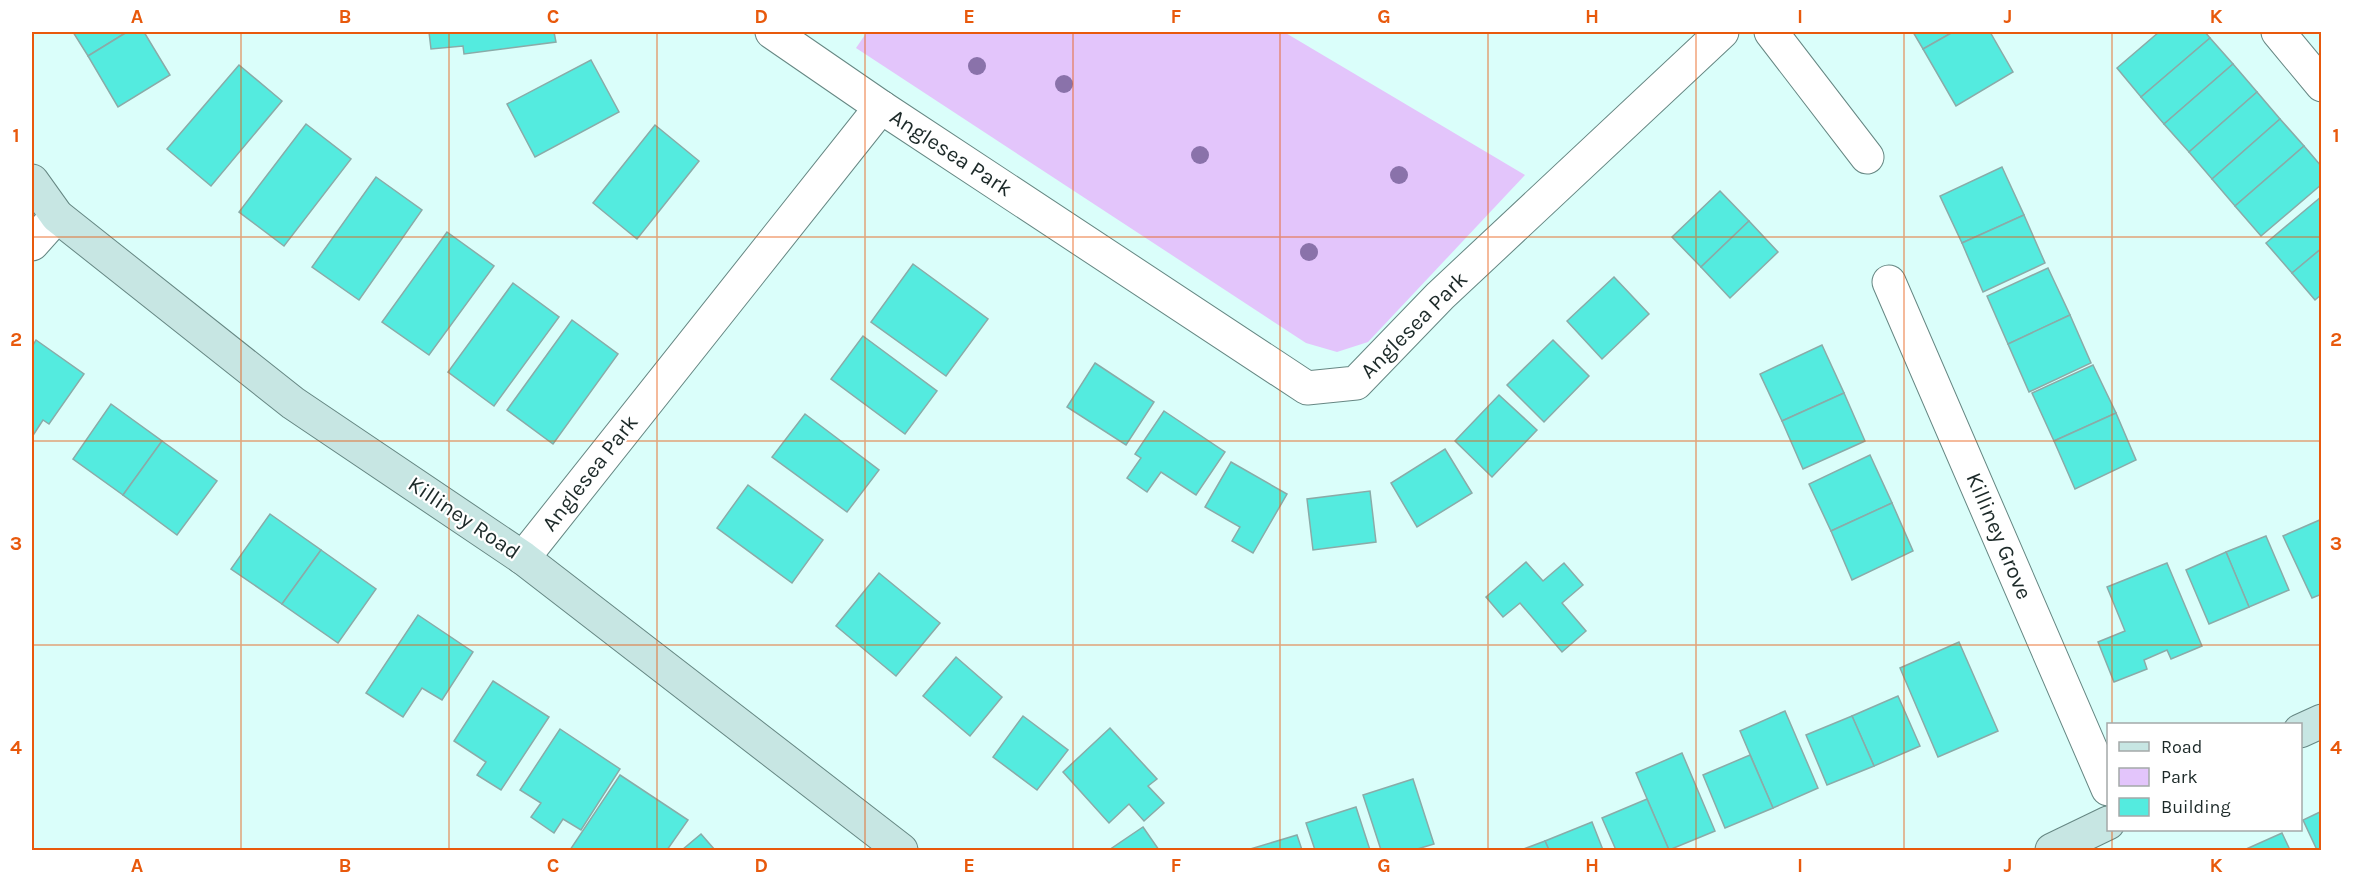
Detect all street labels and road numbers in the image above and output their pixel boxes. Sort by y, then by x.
street label: Anglesea Park [885,104,1017,202]
street label: Anglesea Park [1355,266,1473,384]
street label: Anglesea Park [536,410,644,536]
street label: Killiney Grove [1961,469,2037,603]
street label: Killiney Road [403,471,525,565]

